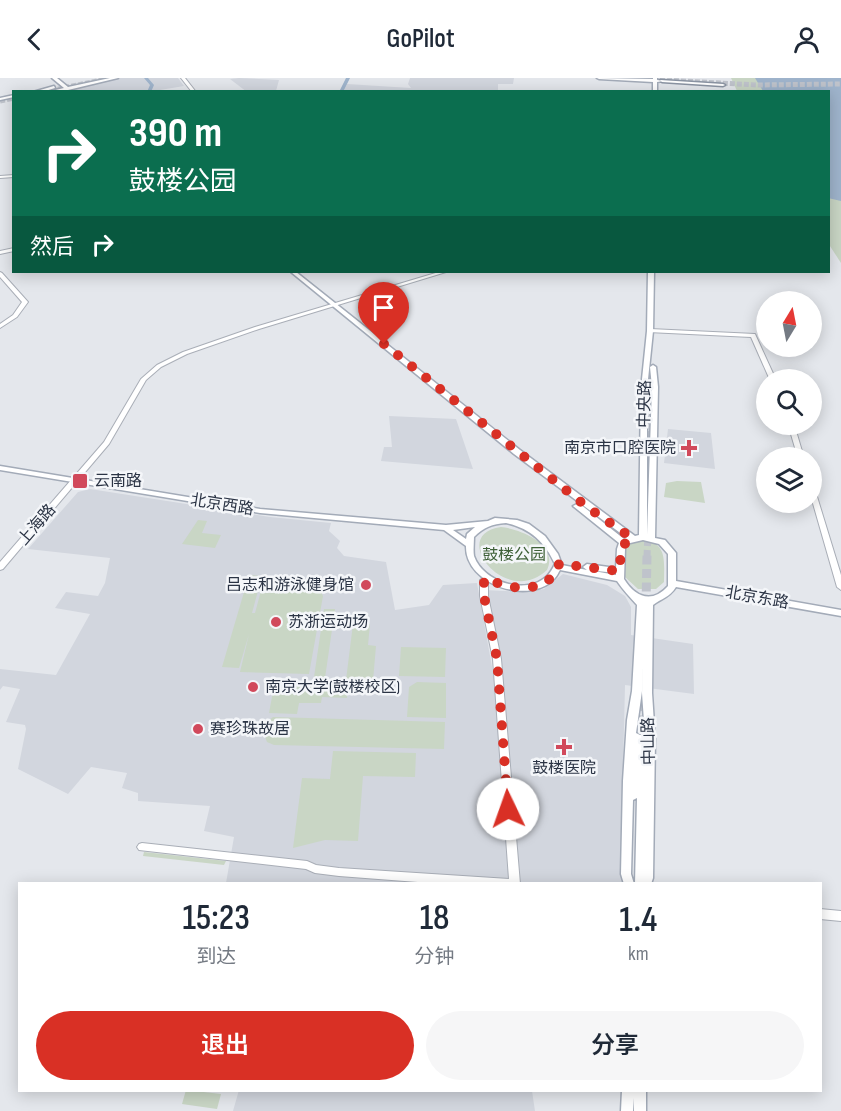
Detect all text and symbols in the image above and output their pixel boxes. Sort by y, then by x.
icon: back [18,23,51,56]
text: GoPilot [386,23,455,55]
icon: person [790,23,823,56]
text: 390 m [129,108,222,159]
icon: right [30,114,108,192]
text: 鼓楼公园 [129,166,237,198]
icon: right [86,228,119,261]
text: 然后 [30,234,74,261]
pin [358,282,409,344]
icon: arrive [367,291,400,324]
north arrow [756,291,822,357]
map controls [756,291,822,513]
button: search [756,369,822,435]
street label: 中央路 [635,380,655,428]
place label: 南京市口腔医院 [564,439,676,458]
marker: 南京市口腔医院 [680,439,698,457]
button: layers [756,447,822,513]
marker: 云南路 [71,472,89,490]
place label: 云南路 [94,472,142,491]
street label: 北京西路 [189,491,255,519]
street label: 上海路 [14,501,60,549]
park label: 鼓楼公园 [482,546,546,565]
place label: 吕志和游泳健身馆 [226,576,354,595]
marker: 吕志和游泳健身馆 [359,578,373,592]
street label: 北京东路 [724,583,790,613]
place label: 苏浙运动场 [288,613,368,632]
marker: 苏浙运动场 [269,615,283,629]
place label: 南京大学(鼓楼校区) [265,678,400,697]
marker: 南京大学(鼓楼校区) [246,680,260,694]
street label: 中山路 [639,717,659,765]
place label: 赛珍珠故居 [210,719,290,739]
marker: 赛珍珠故居 [191,722,205,736]
marker: 鼓楼医院 [555,738,573,756]
place label: 鼓楼医院 [532,759,596,778]
position arrow [476,777,540,841]
text: 15:23 [183,897,250,940]
text: 18 [420,897,450,940]
text: 1.4 [619,899,657,942]
text: km [628,942,649,966]
text: 到达 [196,945,236,969]
text: 分钟 [415,945,455,969]
button: 退出 [36,1011,414,1080]
button: 分享 [426,1011,804,1080]

